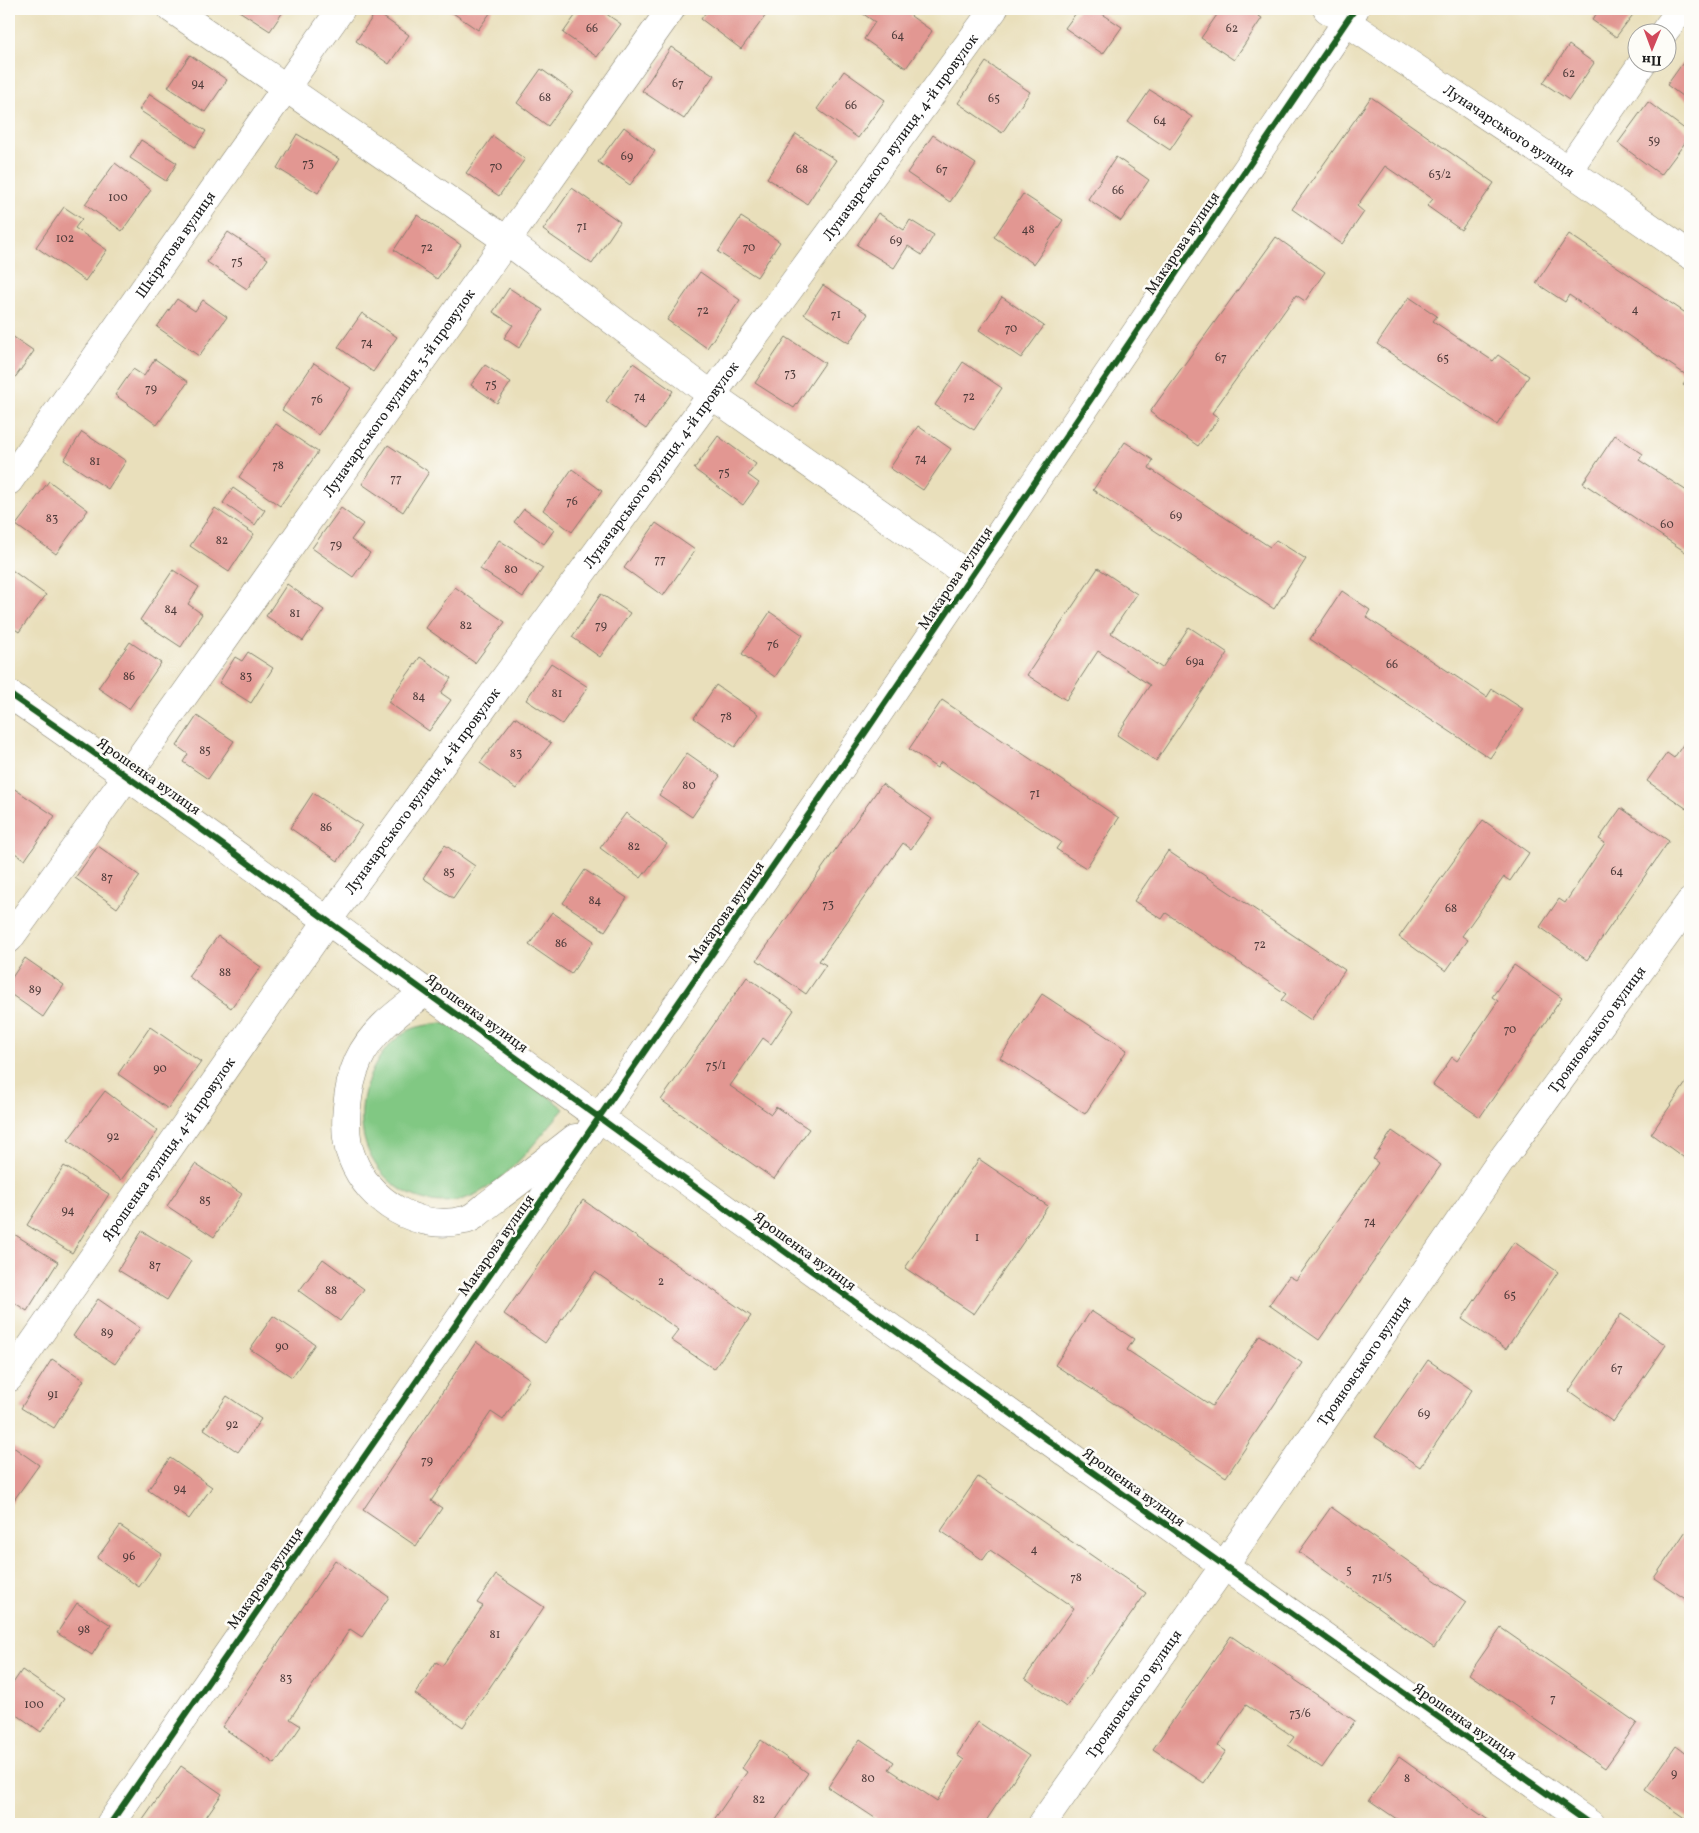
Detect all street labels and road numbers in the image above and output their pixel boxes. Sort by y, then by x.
street label: Луначарського вулиця, 4-й провулок [819,30,984,246]
street label: Луначарського вулиця [1438,80,1578,183]
street label: Шкірятова вулиця [131,187,222,303]
street label: Макарова вулиця [1141,188,1226,300]
street label: Луначарського вулиця, 3-й провулок [319,285,481,502]
street label: Луначарського вулиця, 4-й провулок [579,358,745,574]
street label: Макарова вулиця [914,523,999,635]
street label: Луначарського вулиця, 4-й провулок [341,684,506,900]
street label: Ярошенка вулиця [92,733,204,821]
street label: Макарова вулиця [684,857,770,968]
street label: Трояновського вулиця [1544,962,1652,1099]
street label: Ярошенка вулиця [420,970,532,1059]
street label: Ярошенка вулиця, 4-й провулок [98,1053,241,1246]
street label: Макарова вулиця [454,1190,540,1301]
street label: Ярошенка вулиця [748,1208,860,1297]
street label: Трояновського вулиця [1313,1292,1417,1431]
street label: Ярошенка вулиця [1077,1444,1189,1533]
street label: Макарова вулиця [223,1523,309,1634]
street label: Трояновського вулиця [1082,1626,1188,1764]
street label: Ярошенка вулиця [1408,1678,1520,1766]

